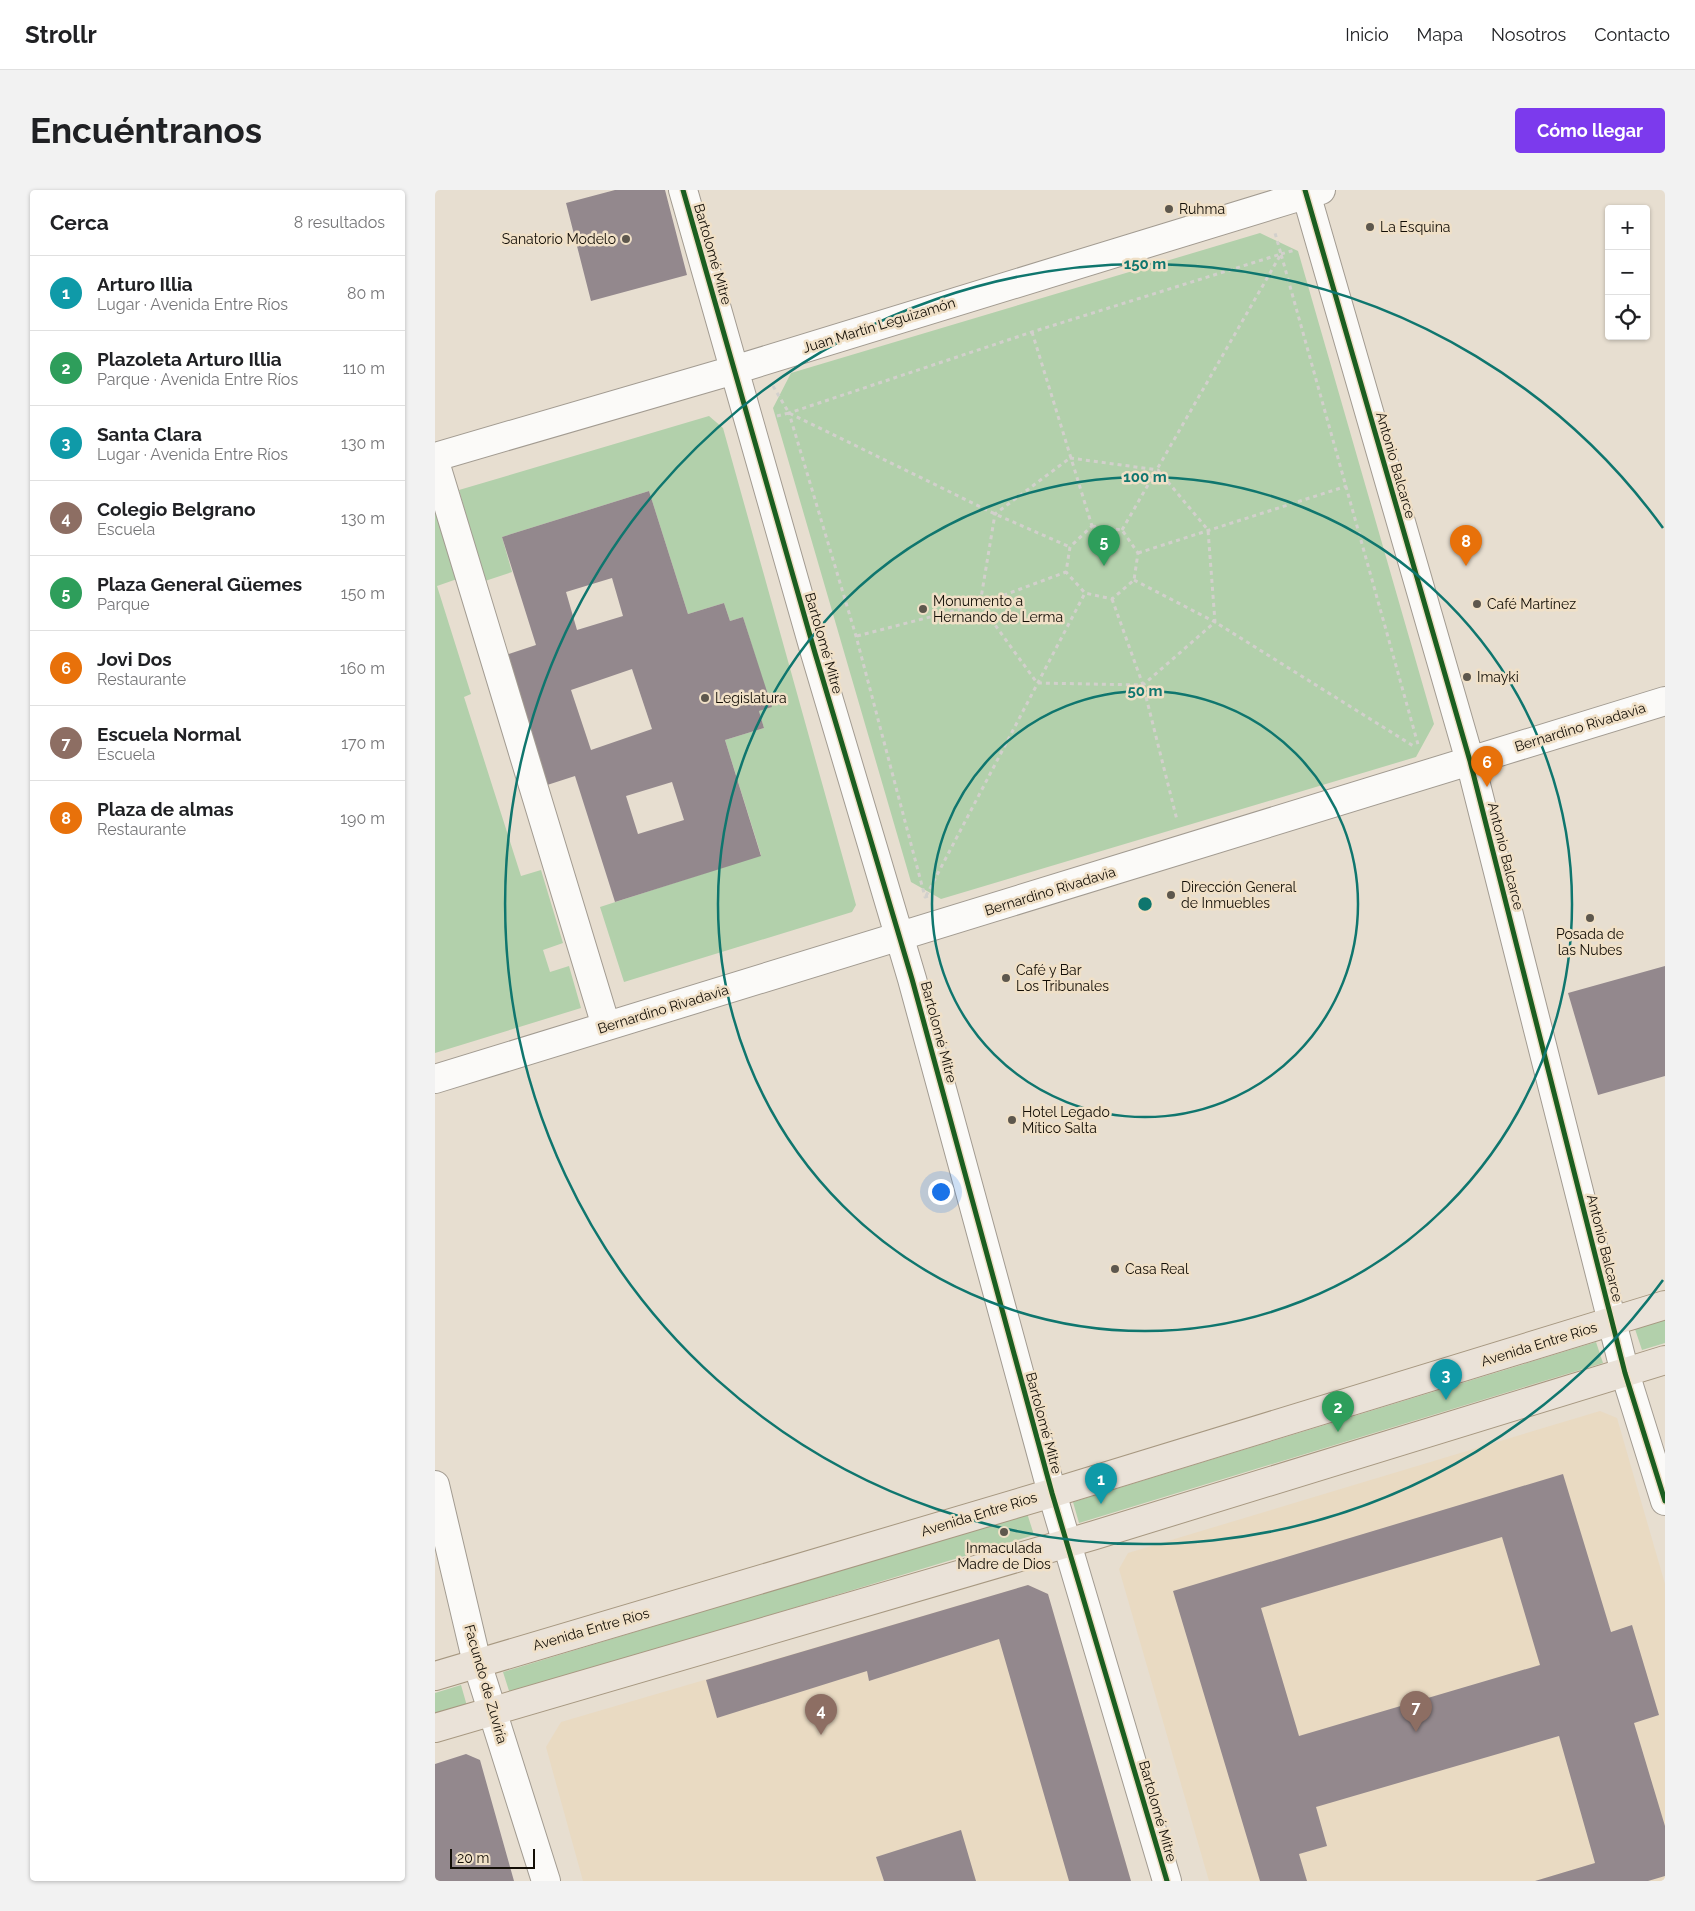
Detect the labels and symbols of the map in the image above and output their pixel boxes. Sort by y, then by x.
place label: Ruhma [1179,201,1225,217]
street label: Bartolomé Mitre [691,202,735,306]
marker: Ruhma [1163,203,1175,215]
place label: La Esquina [1380,219,1450,235]
marker: La Esquina [1364,221,1376,233]
place label: Sanatorio Modelo [502,231,616,247]
marker: Sanatorio Modelo [620,233,632,245]
text: 150 m [1124,255,1166,273]
street label: Juan Martín Leguizamón [801,294,957,356]
street label: Antonio Balcarce [1373,410,1419,520]
text: 100 m [1123,468,1167,486]
pin: 5 [1088,525,1120,566]
pin: 8 [1450,525,1482,566]
street label: Bartolomé Mitre [802,591,846,695]
place label: Monumento a Hernando de Lerma [933,593,1063,625]
place label: Café Martínez [1487,596,1576,612]
marker: Café Martínez [1471,598,1483,610]
marker: Monumento a Hernando de Lerma [917,603,929,615]
place label: Imayki [1477,669,1519,685]
marker: Imayki [1461,671,1473,683]
text: 50 m [1127,682,1163,700]
place label: Legislatura [715,690,787,706]
marker: Legislatura [699,692,711,704]
street label: Bernardino Rivadavia [1513,699,1647,755]
pin: 6 [1471,746,1503,787]
street label: Antonio Balcarce [1485,801,1527,911]
street label: Bernardino Rivadavia [983,863,1117,919]
place label: Dirección General de Inmuebles [1181,879,1297,911]
marker: Dirección General de Inmuebles [1165,889,1177,901]
centre of rings [1136,895,1154,913]
marker: Posada de las Nubes [1584,912,1596,924]
place label: Posada de las Nubes [1556,926,1624,958]
place label: Café y Bar Los Tribunales [1016,962,1109,994]
marker: Café y Bar Los Tribunales [1000,972,1012,984]
street label: Bartolomé Mitre [918,979,960,1085]
street label: Bernardino Rivadavia [596,981,730,1037]
place label: Hotel Legado Mítico Salta [1022,1104,1110,1136]
marker: Hotel Legado Mítico Salta [1006,1114,1018,1126]
your location [928,1179,954,1205]
street label: Antonio Balcarce [1584,1193,1626,1303]
place label: Casa Real [1125,1261,1189,1277]
marker: Casa Real [1109,1263,1121,1275]
street label: Avenida Entre Ríos [1479,1319,1599,1369]
pin: 3 [1430,1359,1462,1400]
street label: Bartolomé Mitre [1023,1370,1065,1476]
pin: 2 [1322,1391,1354,1432]
pin: 1 [1085,1463,1117,1504]
street label: Avenida Entre Ríos [919,1489,1039,1539]
marker: Inmaculada Madre de Dios [998,1526,1010,1538]
place label: Inmaculada Madre de Dios [957,1540,1051,1572]
street label: Avenida Entre Ríos [531,1605,651,1653]
street label: Facundo de Zuviría [461,1623,511,1745]
pin: 7 [1400,1691,1432,1732]
pin: 4 [805,1694,837,1735]
street label: Bartolomé Mitre [1136,1759,1180,1863]
scale bar [450,1846,535,1869]

